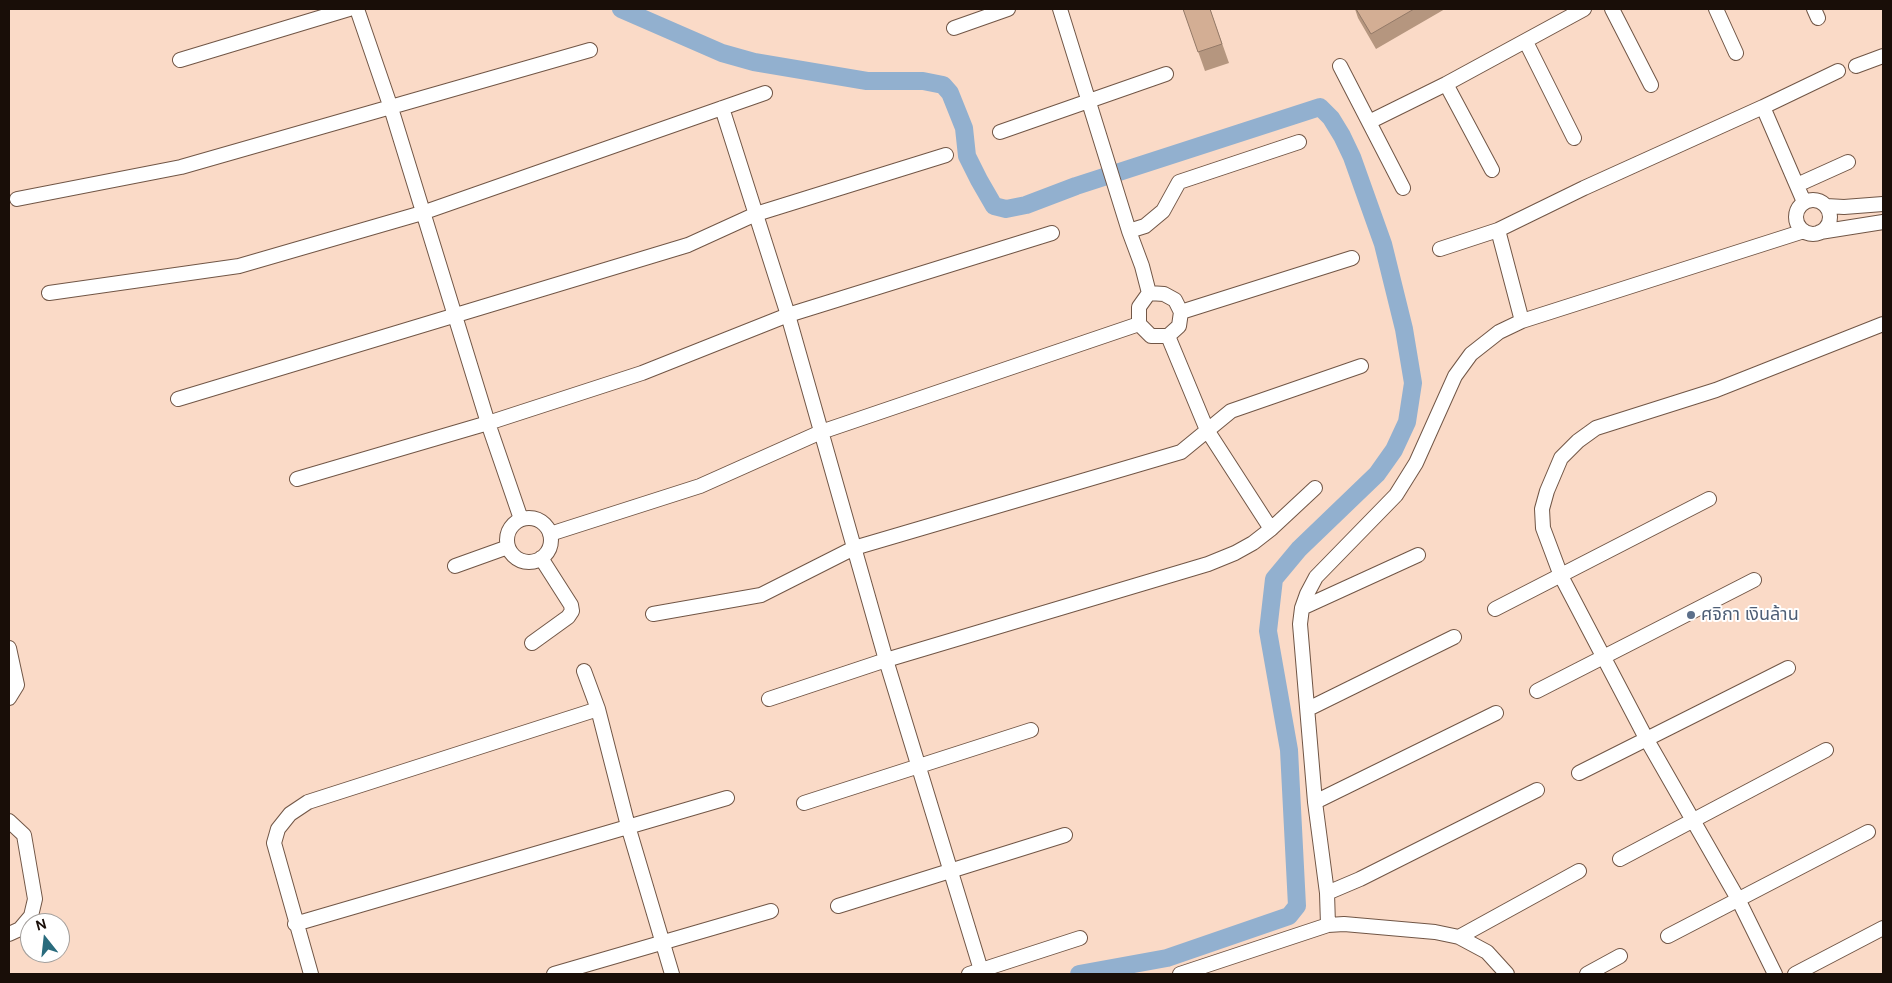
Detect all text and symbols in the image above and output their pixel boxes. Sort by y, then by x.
place label: ศจิกา เงินล้าน [1701,604,1799,626]
marker: ศจิกา เงินล้าน [1685,609,1697,621]
north arrow [20,913,70,963]
text: N [34,914,49,935]

